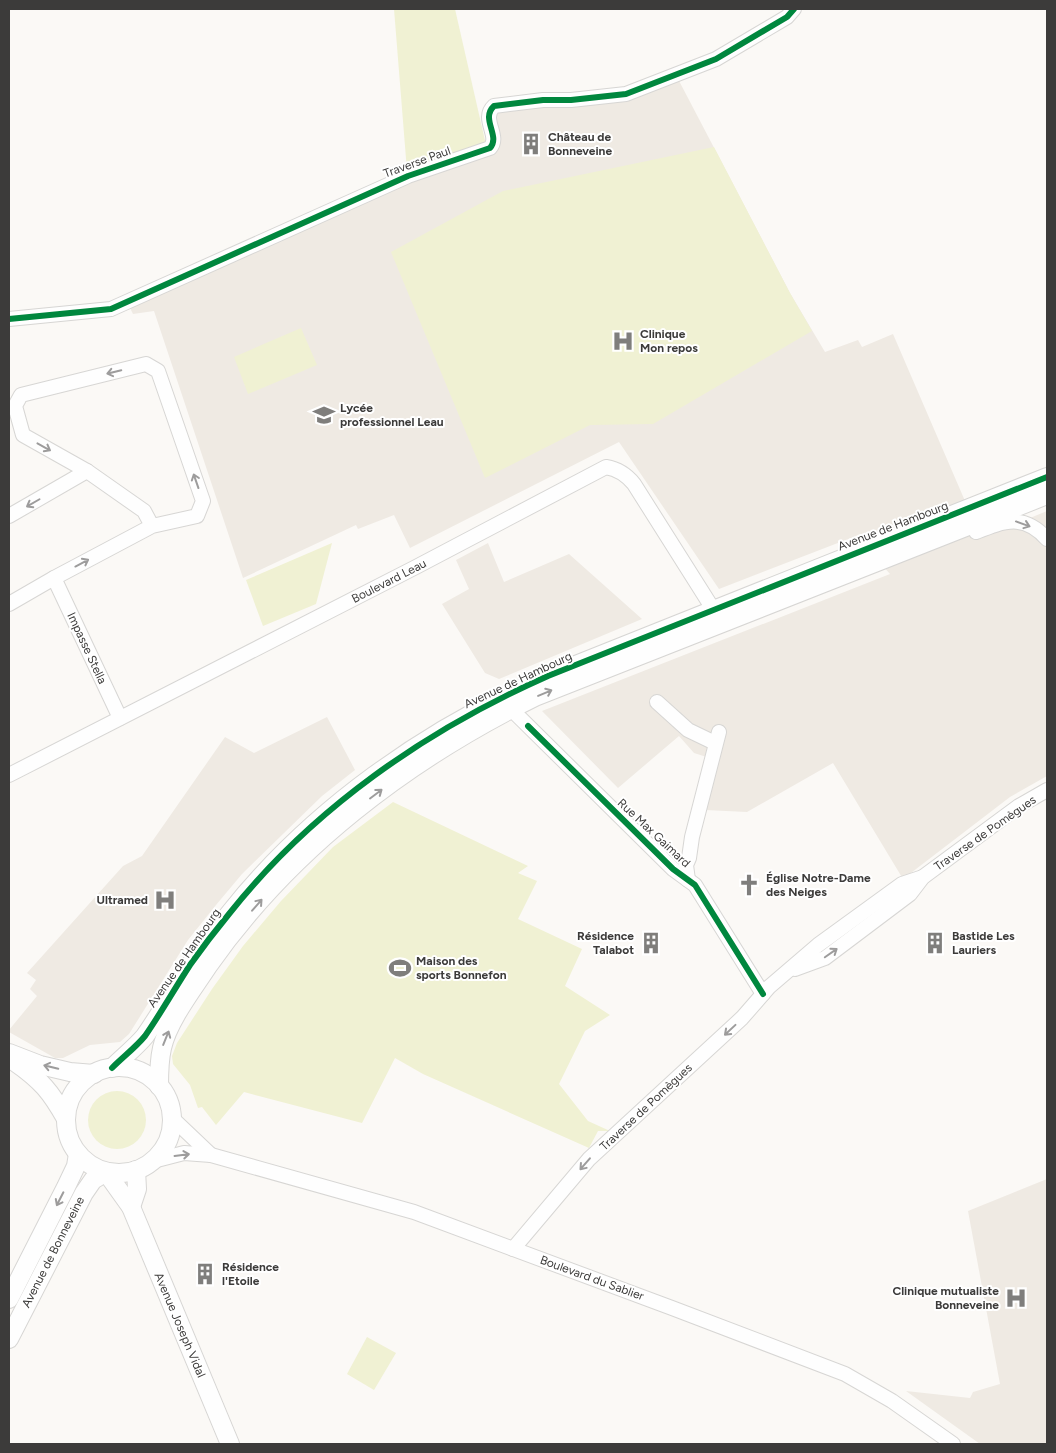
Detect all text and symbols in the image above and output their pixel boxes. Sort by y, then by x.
place label: Château de Bonneveine [548,130,612,158]
building icon: Château de Bonneveine [518,131,544,157]
street label: Traverse Paul [382,143,452,181]
place label: Clinique Mon repos [640,327,698,355]
hospital icon: Clinique Mon repos [610,328,636,354]
one-way arrow [107,368,123,377]
place label: Lycée professionnel Leau [340,401,444,429]
school or university icon: Lycée professionnel Leau [311,402,337,428]
one-way arrow [36,442,51,452]
one-way arrow [191,473,200,489]
one-way arrow [26,498,40,508]
street label: Avenue de Hambourg [836,498,950,554]
one-way arrow [1015,520,1031,529]
street label: Boulevard Leau [349,556,429,606]
one-way arrow [74,558,89,568]
street label: Impasse Stella [64,610,110,686]
street label: Avenue de Hambourg [462,649,574,711]
one-way arrow [537,688,552,697]
one-way arrow [369,789,383,799]
street label: Traverse de Pomègues [931,792,1039,873]
street label: Rue Max Gaimard [615,796,693,870]
place label: Église Notre-Dame des Neiges [766,871,871,899]
church icon: Église Notre-Dame des Neiges [736,872,762,898]
hospital icon: Ultramed [152,887,178,913]
place label: Ultramed [97,893,148,907]
one-way arrow [252,898,263,911]
street label: Avenue de Hambourg [145,906,223,1010]
place label: Résidence Talabot [577,929,634,957]
place label: Bastide Les Lauriers [952,929,1015,957]
building icon: Résidence Talabot [638,930,664,956]
building icon: Bastide Les Lauriers [922,930,948,956]
one-way arrow [824,948,838,958]
place label: Maison des sports Bonnefon [416,954,507,982]
sports icon: Maison des sports Bonnefon [387,955,413,981]
one-way arrow [723,1024,736,1036]
one-way arrow [162,1031,171,1046]
street label: Traverse de Pomègues [597,1060,695,1153]
one-way arrow [43,1062,59,1071]
one-way arrow [173,1150,189,1160]
one-way arrow [579,1158,591,1171]
one-way arrow [55,1191,64,1206]
street label: Avenue de Bonneveine [19,1194,87,1310]
street label: Boulevard du Sablier [538,1253,646,1303]
place label: Résidence l'Etoile [222,1260,279,1288]
building icon: Résidence l'Etoile [192,1261,218,1287]
street label: Avenue Joseph Vidal [152,1270,208,1380]
place label: Clinique mutualiste Bonneveine [892,1284,999,1312]
hospital icon: Clinique mutualiste Bonneveine [1003,1285,1029,1311]

